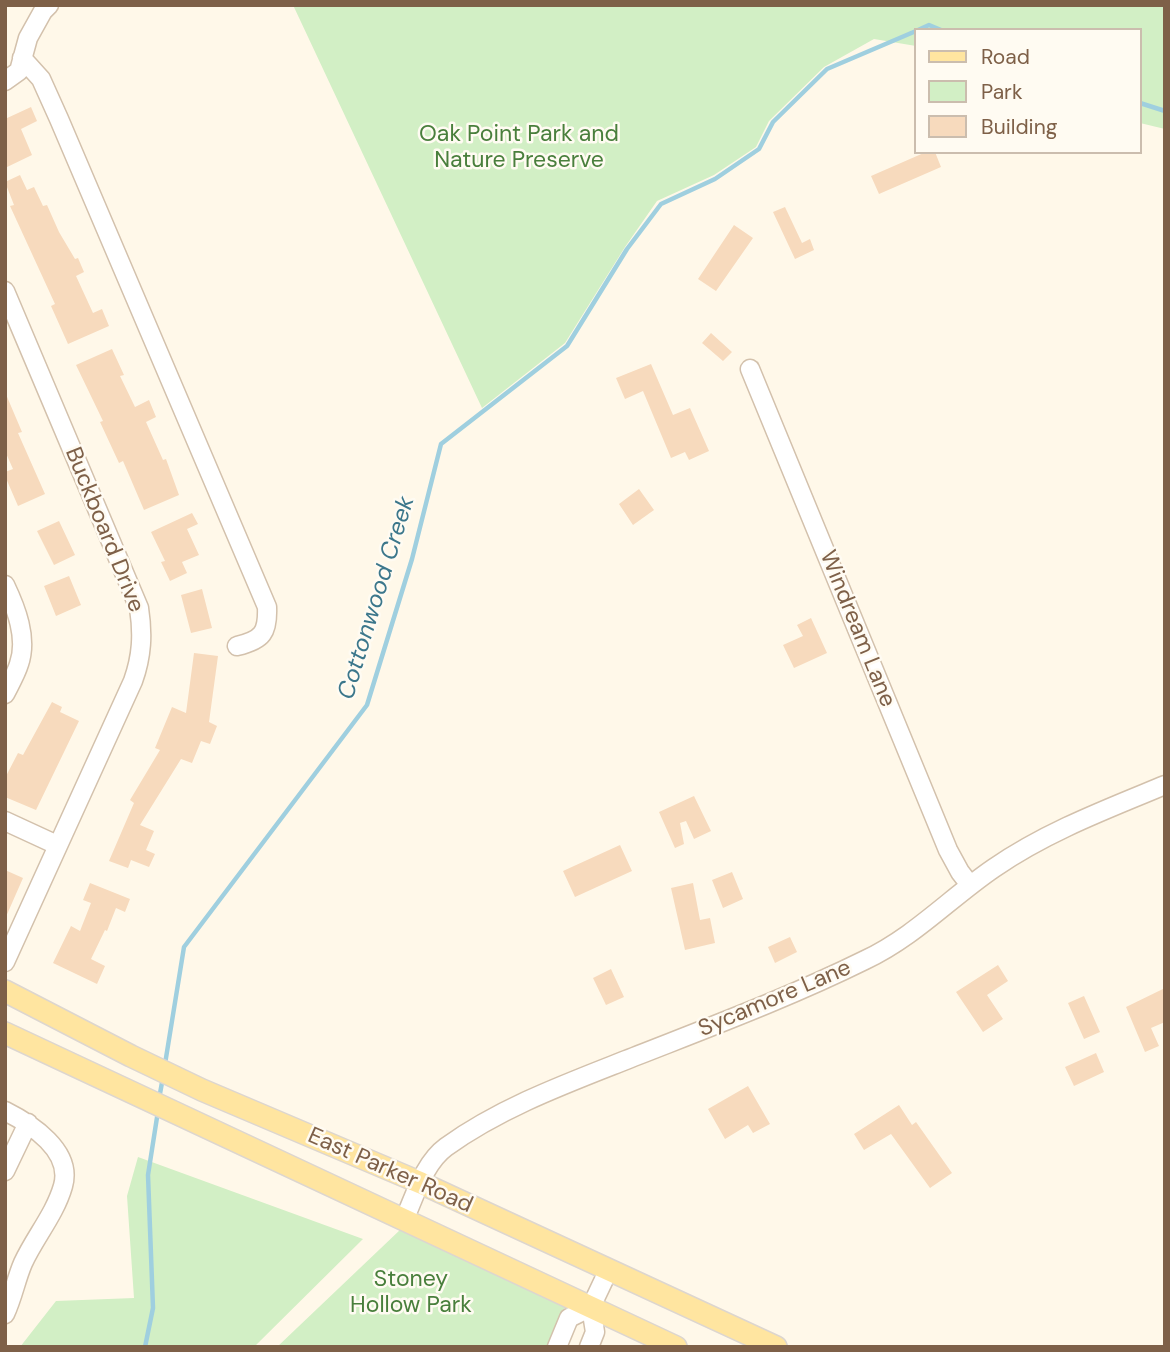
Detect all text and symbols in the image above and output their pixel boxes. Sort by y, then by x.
legend [914,28,1142,154]
text: Road [981,43,1030,71]
text: Park [981,78,1022,106]
text: Building [981,113,1057,141]
park label: Oak Point Park and Nature Preserve [419,121,619,175]
street label: Buckboard Drive [58,444,150,616]
water label: Cottonwood Creek [332,493,422,703]
street label: Windream Lane [813,547,901,711]
street label: Sycamore Lane [695,954,855,1044]
street label: East Parker Road [303,1122,477,1220]
park label: Stoney Hollow Park [350,1266,472,1320]

